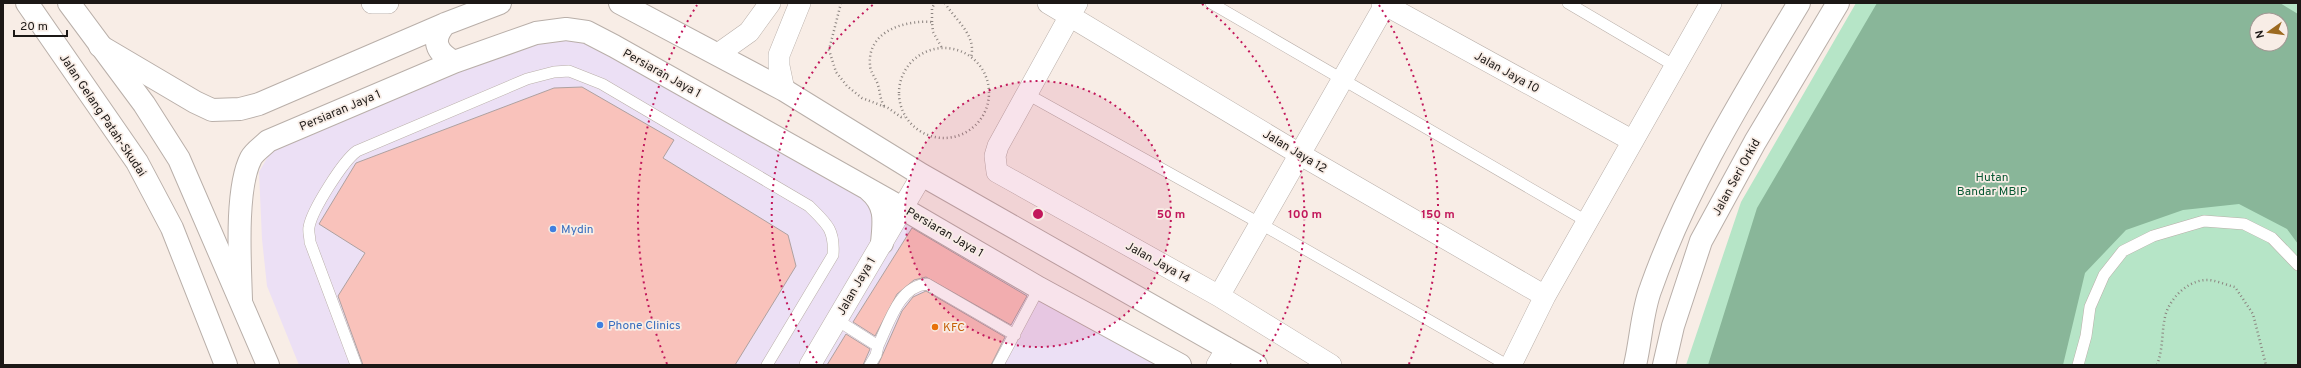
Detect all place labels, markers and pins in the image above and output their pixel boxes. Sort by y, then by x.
centre of rings [1031,207,1045,221]
place label: Mydin [561,222,593,238]
marker: Mydin [548,224,558,234]
place label: Phone Clinics [608,318,681,334]
marker: Phone Clinics [595,320,605,330]
place label: KFC [943,320,965,336]
marker: KFC [930,322,940,332]

